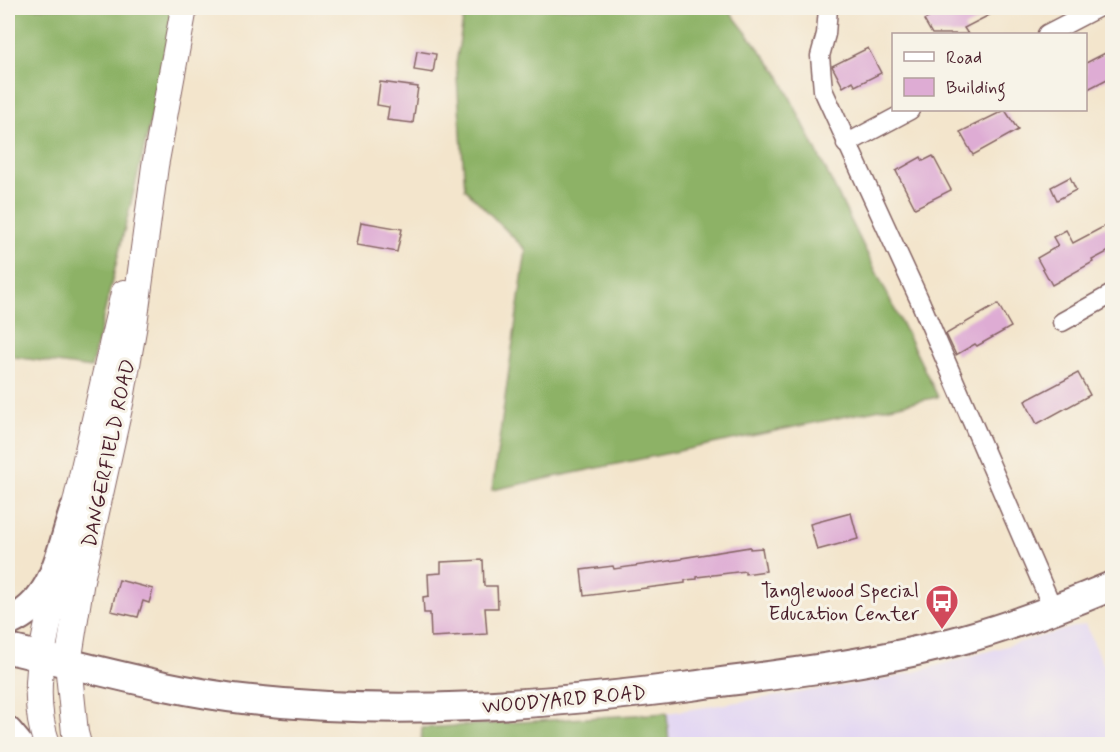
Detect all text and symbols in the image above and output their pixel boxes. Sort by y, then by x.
legend [892,33,1087,111]
text: Road [946,46,982,70]
text: Building [946,76,1006,102]
street label: DANGERFIELD ROAD [76,357,143,550]
place label: Tanglewood Special Education Center [761,578,920,628]
bus stop icon: Tanglewood Special Education Center [924,583,960,630]
street label: WOODYARD ROAD [481,680,647,721]

